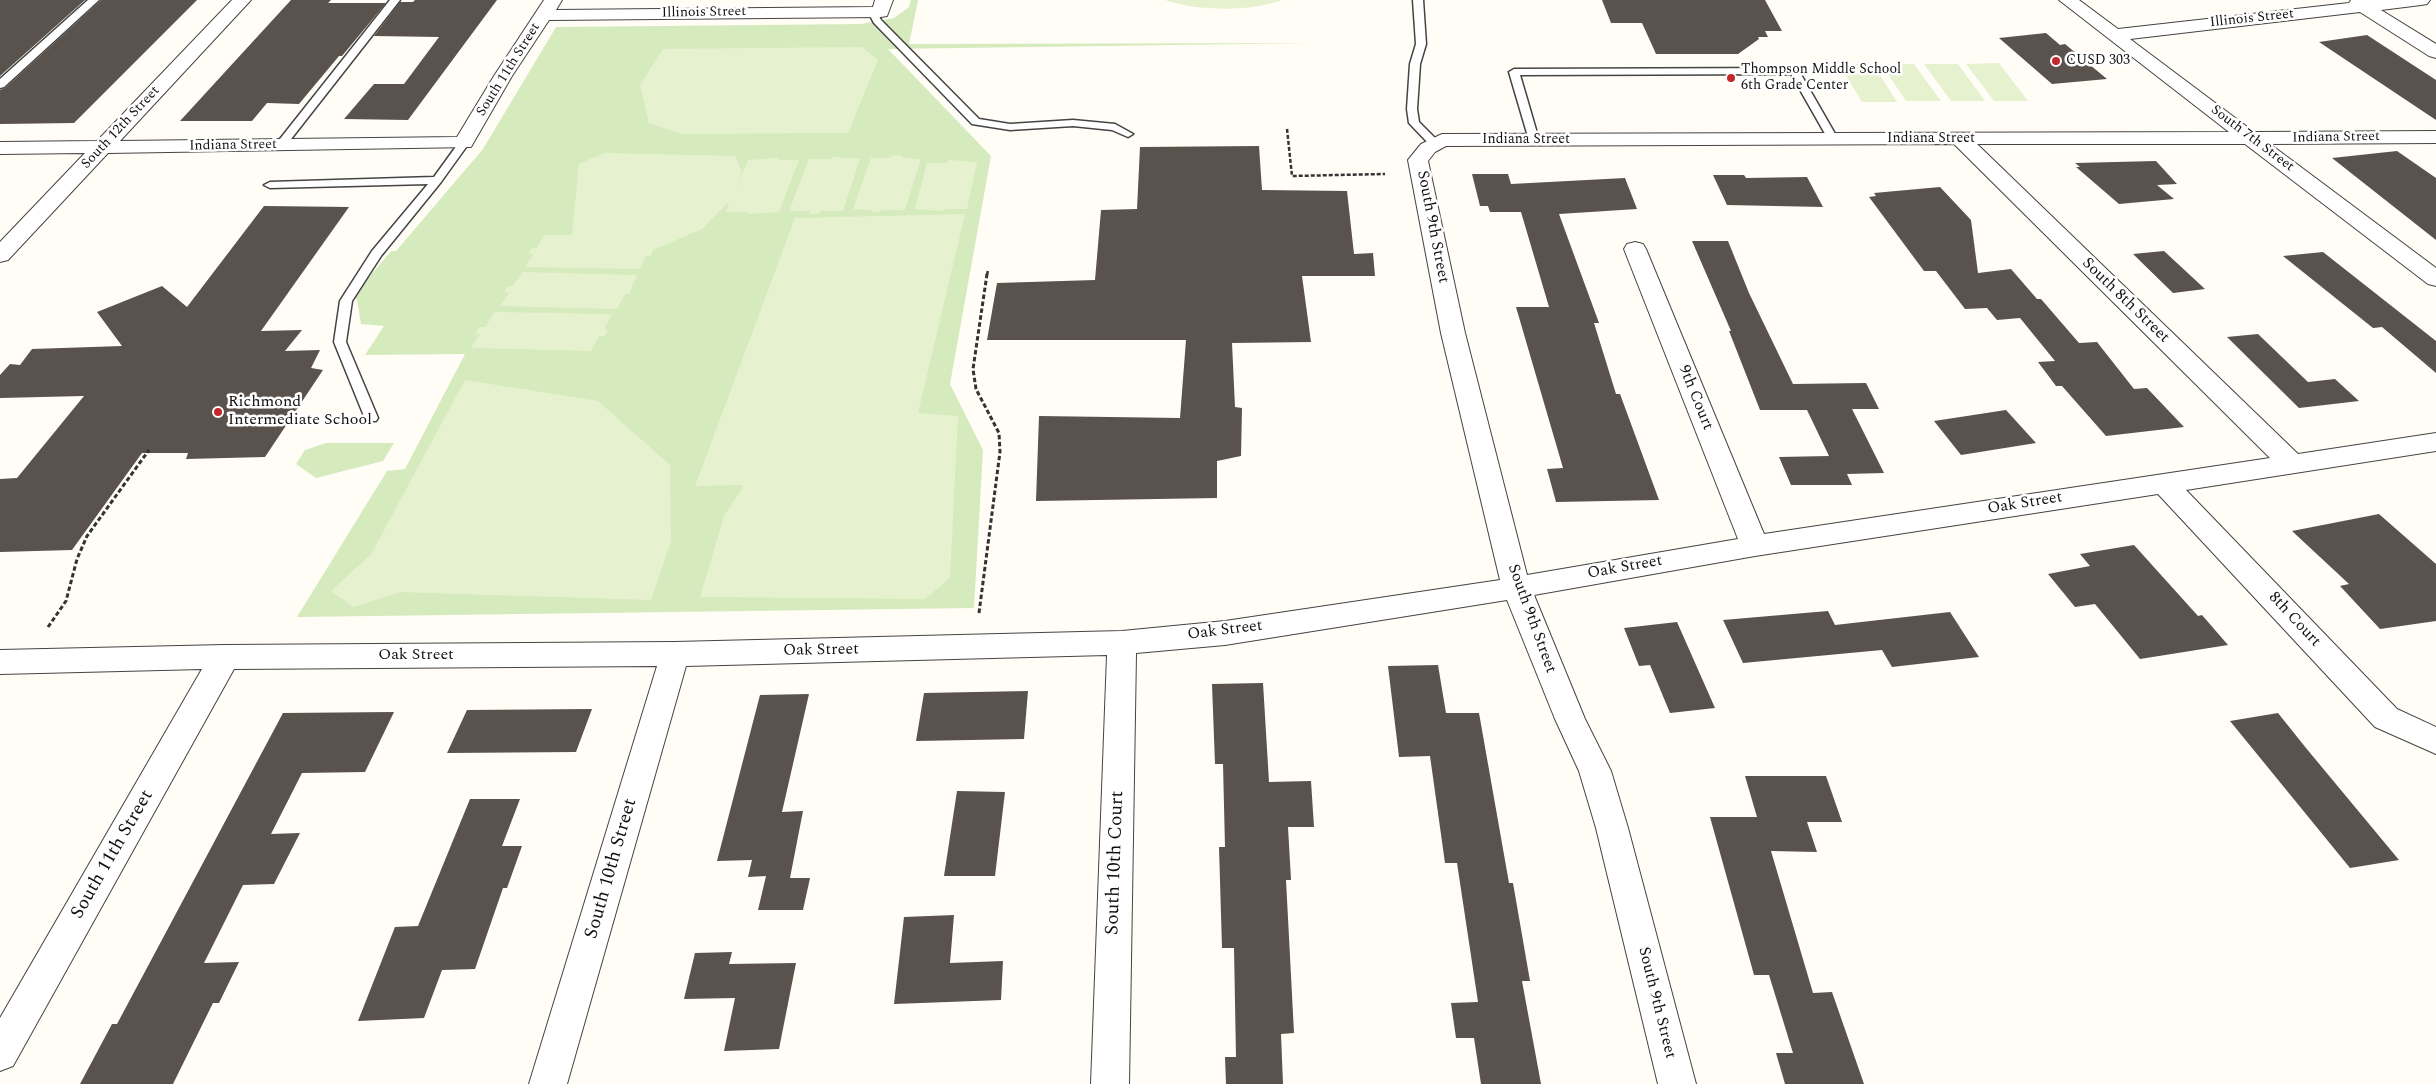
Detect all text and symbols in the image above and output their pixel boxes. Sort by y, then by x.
street label: Illinois Street [662,4,746,22]
street label: Illinois Street [2209,6,2295,32]
street label: South 11th Street [474,20,544,120]
place label: CUSD 303 [2066,53,2130,69]
marker: CUSD 303 [2050,55,2062,67]
place label: Thompson Middle School 6th Grade Center [1741,62,1901,94]
marker: Thompson Middle School 6th Grade Center [1725,72,1737,84]
street label: South 12th Street [78,83,164,173]
street label: South 7th Street [2207,102,2297,176]
street label: Indiana Street [2292,129,2380,147]
street label: Indiana Street [1887,131,1975,147]
street label: Indiana Street [1482,132,1570,148]
street label: Indiana Street [189,137,277,155]
street label: South 9th Street [1412,169,1452,285]
street label: South 8th Street [2077,254,2173,348]
street label: 9th Court [1673,363,1717,433]
place label: Richmond Intermediate School [228,393,372,431]
marker: Richmond Intermediate School [212,406,224,418]
street label: Oak Street [1986,489,2064,519]
street label: Oak Street [1586,552,1664,584]
street label: South 9th Street [1502,562,1560,676]
street label: 8th Court [2264,589,2324,651]
street label: Oak Street [1186,617,1264,645]
street label: Oak Street [783,641,859,661]
street label: Oak Street [378,646,454,666]
street label: South 11th Street [67,786,159,924]
street label: South 10th Court [1102,790,1130,936]
street label: South 10th Street [581,796,643,942]
street label: South 9th Street [1633,945,1679,1061]

